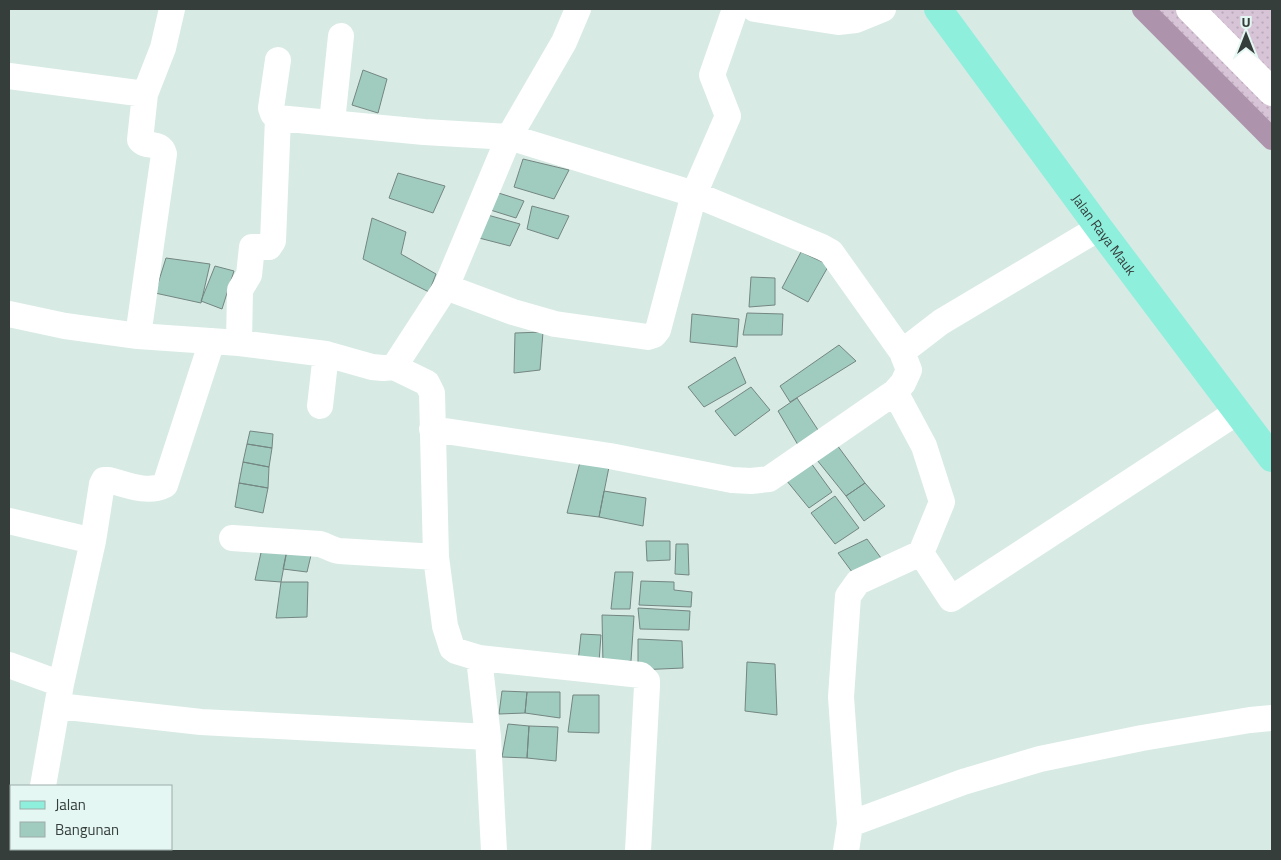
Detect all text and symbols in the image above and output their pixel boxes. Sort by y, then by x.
north arrow [1221,10,1271,60]
text: U [1241,11,1251,32]
street label: Jalan Raya Mauk [1067,189,1142,280]
legend [10,785,172,850]
text: Jalan [55,793,86,816]
text: Bangunan [55,818,119,841]

